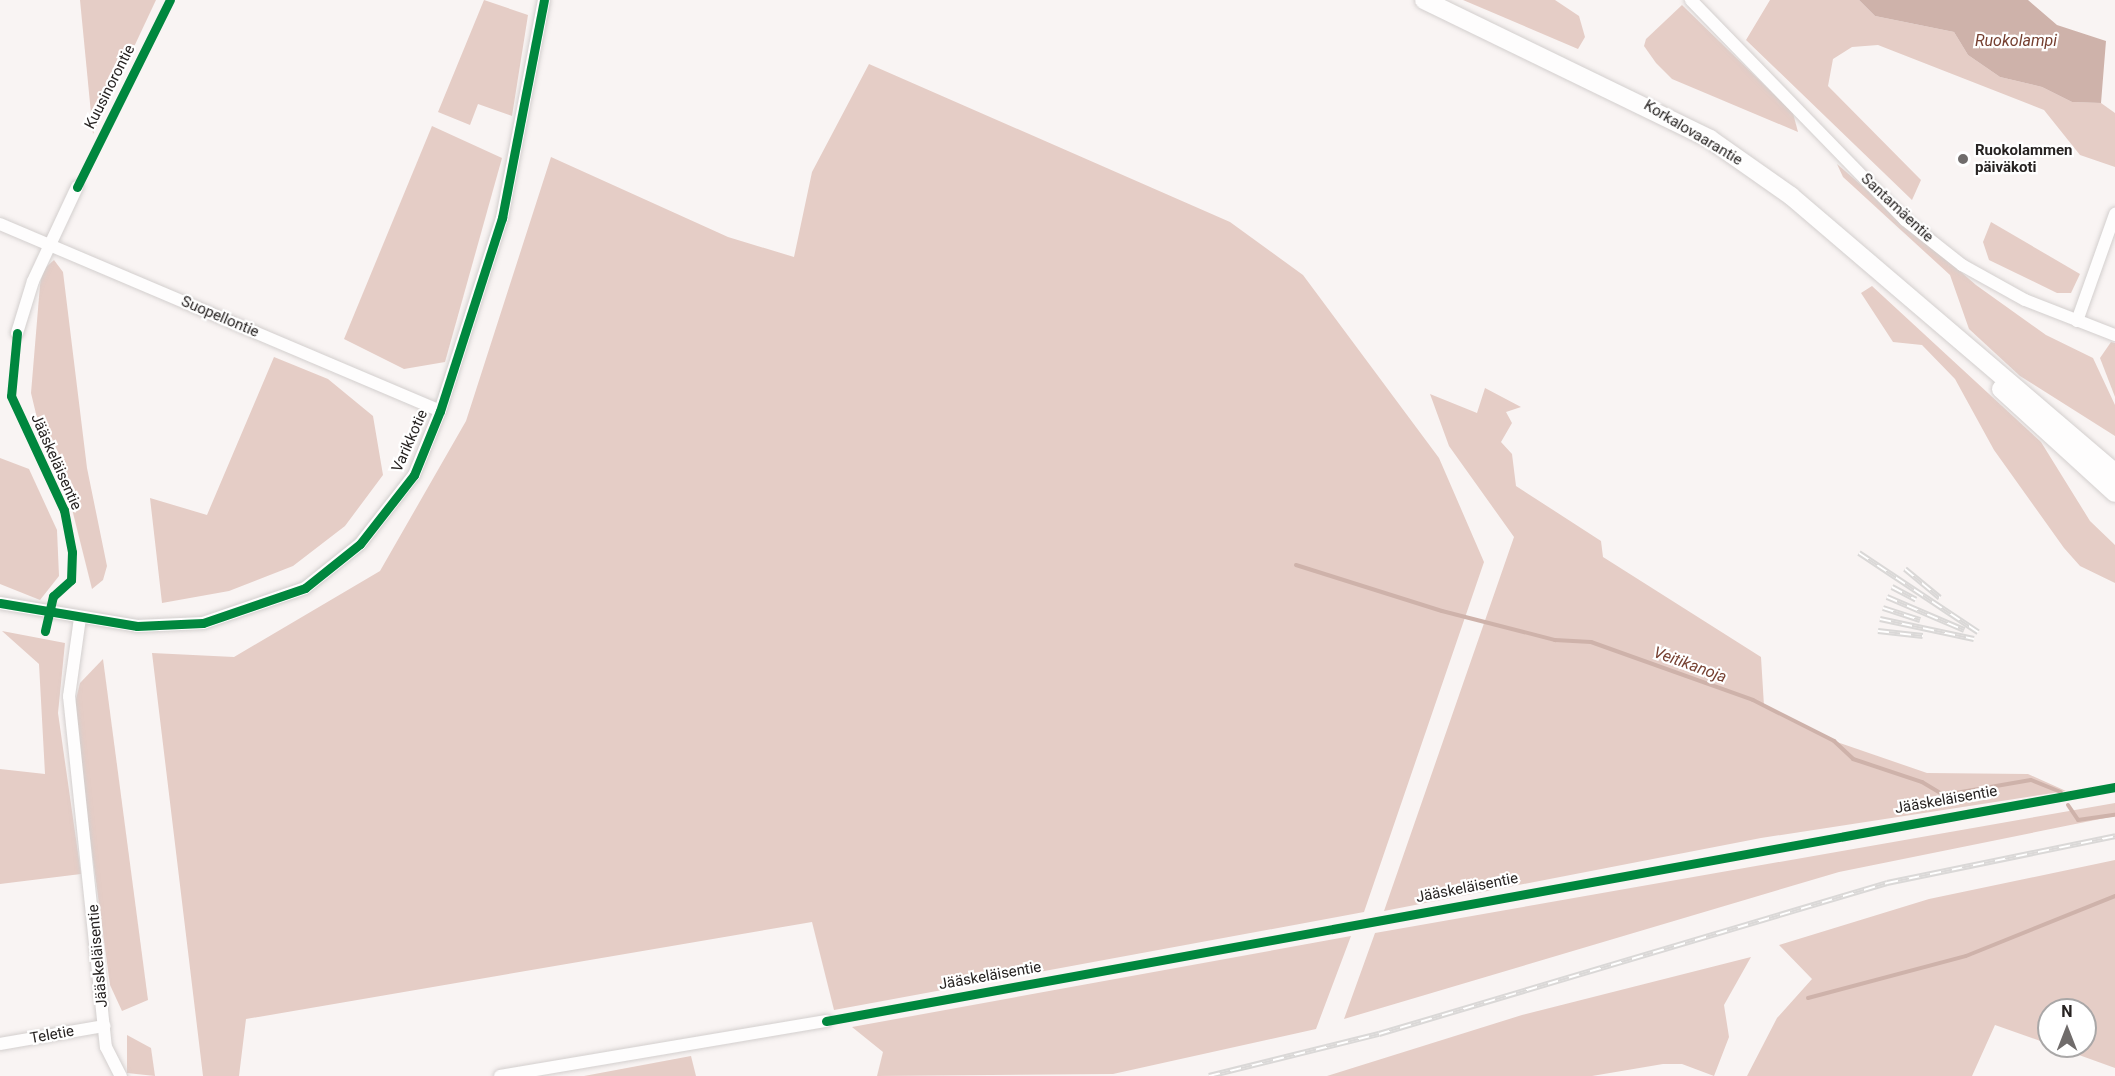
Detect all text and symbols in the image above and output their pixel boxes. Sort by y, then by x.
water label: Ruokolampi [1975,31,2057,51]
street label: Kuusinorontie [81,42,139,132]
street label: Korkalovaarantie [1640,96,1746,170]
place label: Ruokolammen päiväkoti [1975,141,2072,176]
marker: Ruokolammen päiväkoti [1956,152,1970,166]
street label: Santamäentie [1857,170,1937,246]
street label: Suopellontie [178,293,262,341]
street label: Varikkotie [388,407,432,475]
street label: Jääskeläisentie [27,411,85,513]
water label: Veitikanoja [1651,643,1729,687]
street label: Jääskeläisentie [1893,782,1999,818]
street label: Jääskeläisentie [1414,869,1520,907]
street label: Jääskeläisentie [85,904,111,1008]
street label: Jääskeläisentie [937,958,1043,994]
north arrow [2037,998,2097,1058]
text: N [2061,1002,2073,1021]
street label: Teletie [29,1022,75,1048]

